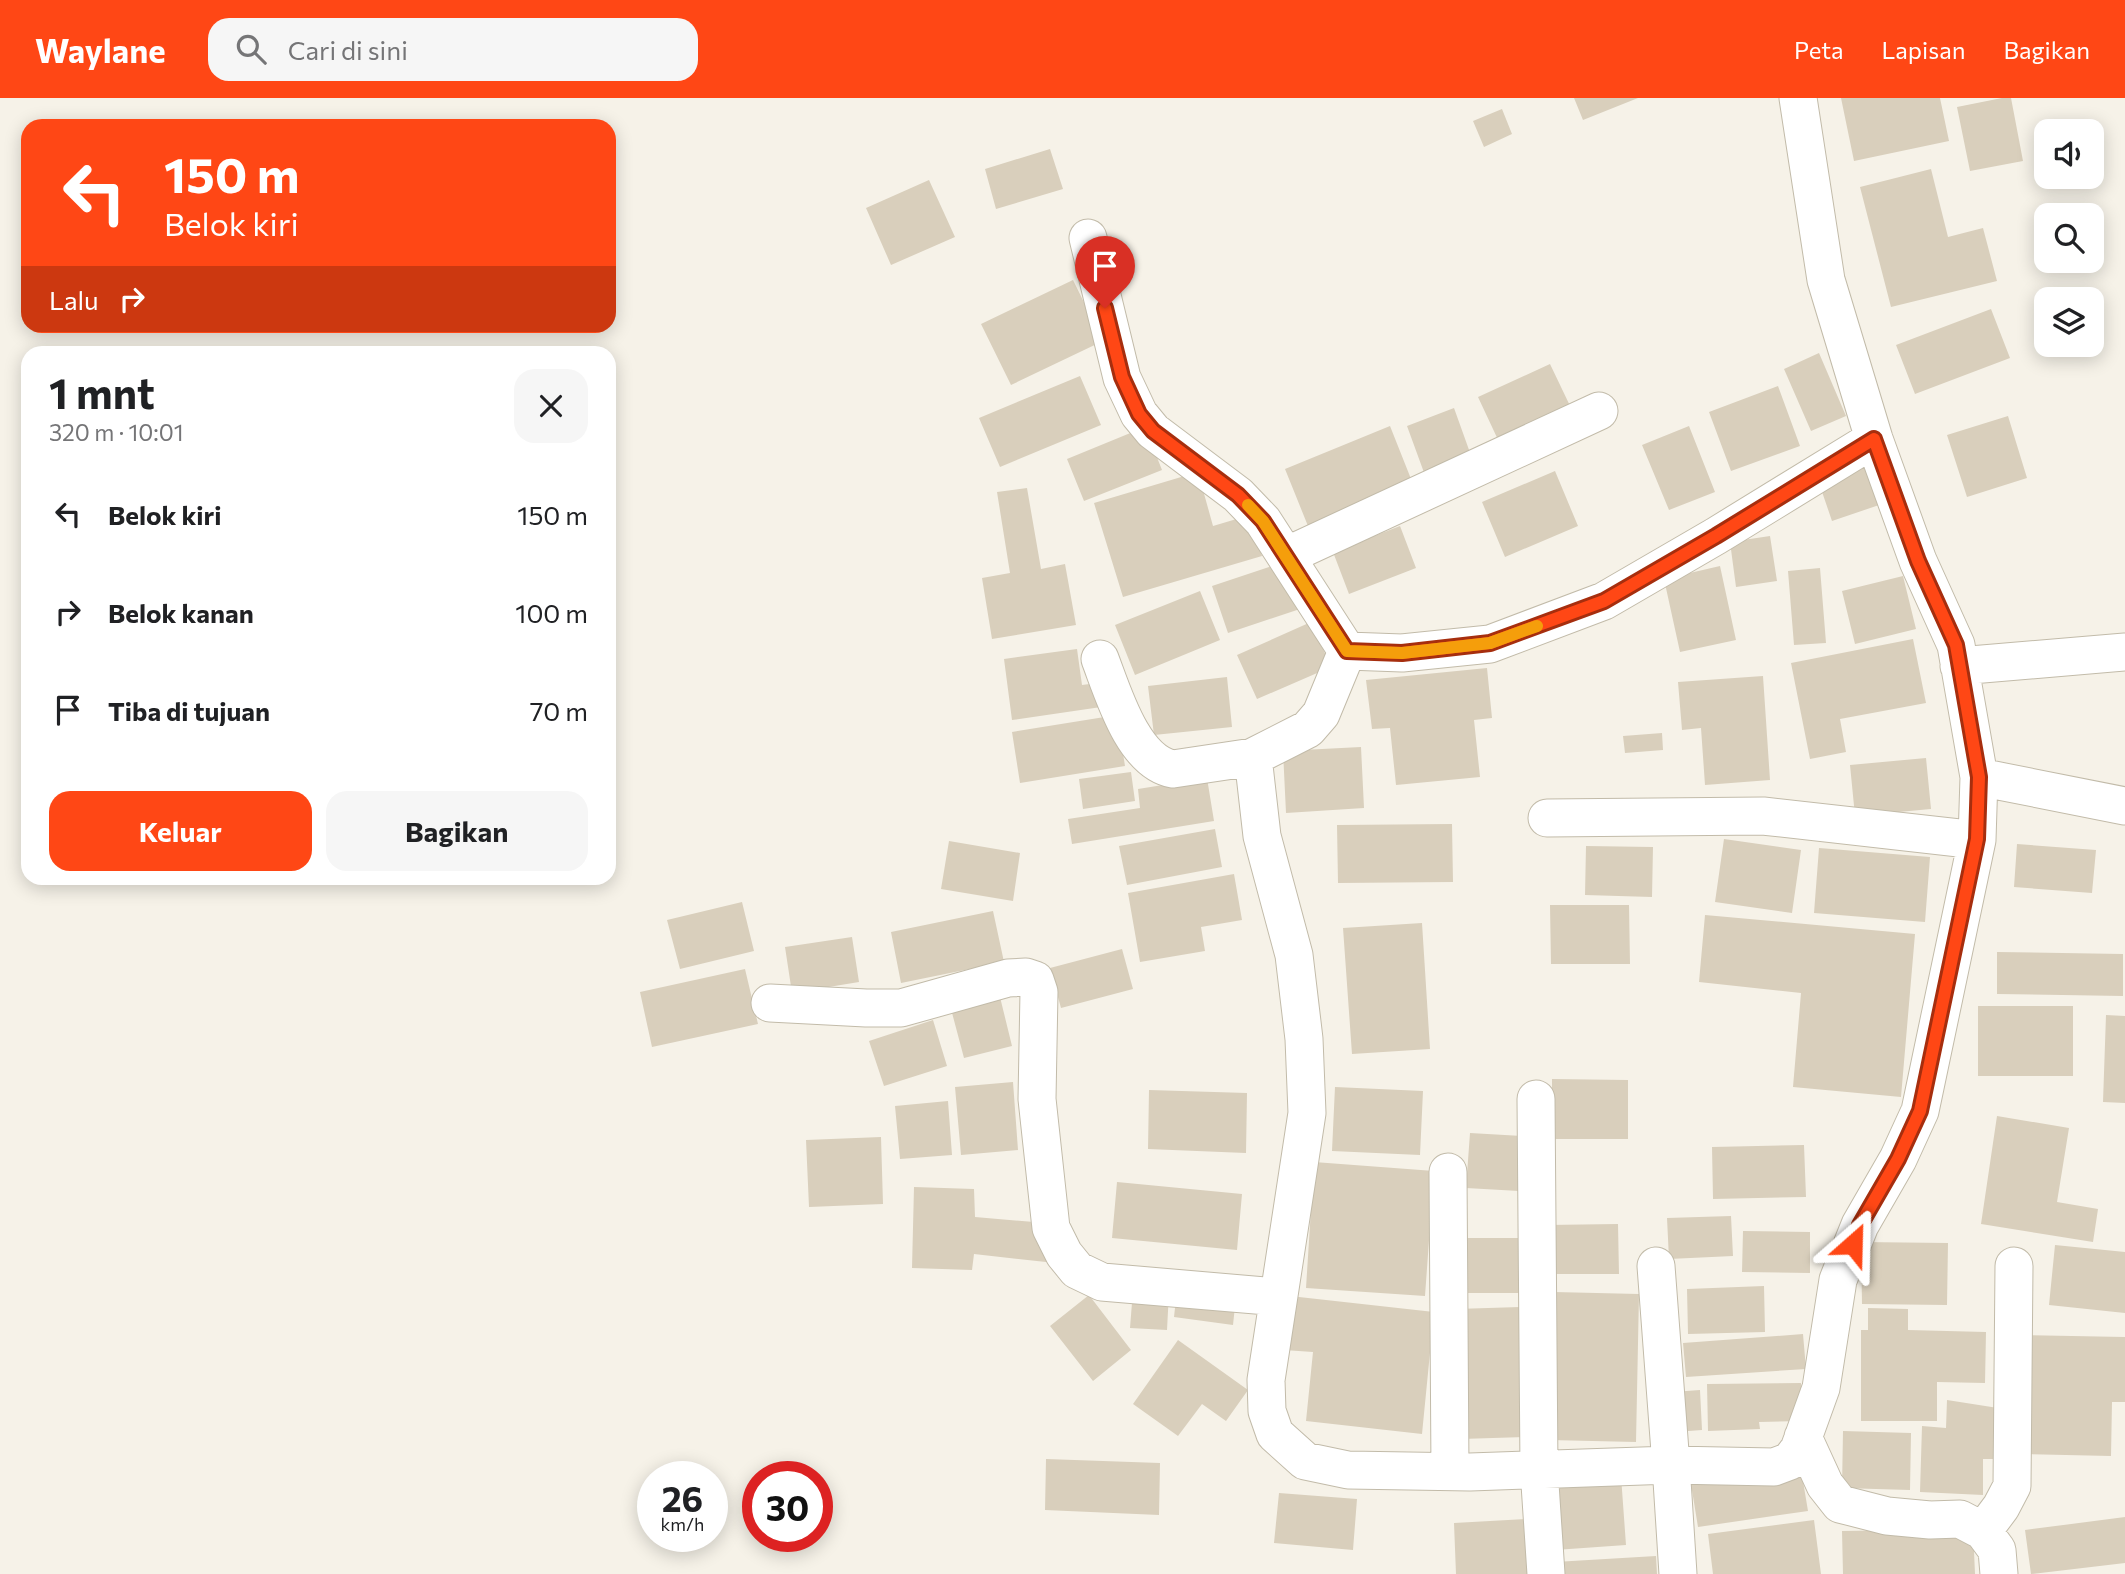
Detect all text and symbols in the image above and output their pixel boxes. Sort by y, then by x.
search box [208,18,698,81]
text: Waylane [35,29,166,70]
icon: search [232,30,270,68]
text: Cari di sini [288,34,408,65]
text: Peta [1794,35,1844,64]
text: Lapisan [1882,35,1965,64]
text: Bagikan [2003,35,2090,64]
map controls [2034,119,2104,357]
button: sound [2034,119,2104,189]
text: 150 m [164,143,299,203]
icon: left [49,147,140,238]
text: Belok kiri [164,203,299,243]
button: search [2034,203,2104,273]
pin [1075,236,1135,308]
icon: arrive [1086,247,1124,285]
icon: right [113,280,151,318]
text: Lalu [49,284,99,315]
button: layers [2034,287,2104,357]
text: 1 mnt [49,366,155,418]
button: close [514,369,588,443]
text: 320 m · 10:01 [49,418,184,446]
icon: left [49,495,87,533]
text: Belok kiri [108,499,222,530]
text: 150 m [517,499,588,530]
icon: right [49,593,87,631]
text: Belok kanan [108,597,254,628]
text: 100 m [515,597,588,628]
icon: arrive [49,691,87,729]
text: Tiba di tujuan [108,695,270,726]
text: 70 m [530,695,588,726]
button: Keluar [49,791,312,871]
button: Bagikan [326,791,588,871]
position arrow [1816,1207,1890,1281]
speed limit sign: 30 [742,1461,833,1552]
text: 26 [662,1476,703,1519]
text: km/h [661,1513,704,1535]

